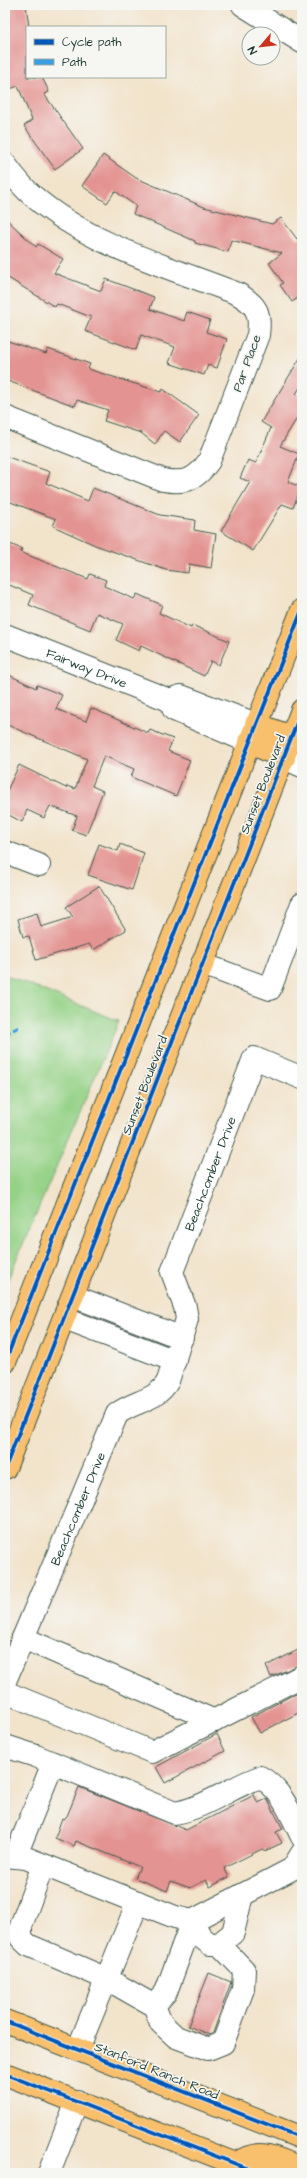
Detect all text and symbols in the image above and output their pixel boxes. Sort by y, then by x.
legend [26,26,166,78]
north arrow [241,26,281,66]
text: Cycle path [62,34,121,52]
text: N [244,44,261,57]
text: Path [62,54,87,71]
street label: Par Place [228,332,266,394]
street label: Fairway Drive [43,644,130,693]
street label: Sunset Boulevard [236,732,290,837]
street label: Sunset Boulevard [118,1033,172,1138]
street label: Beachcomber Drive [180,1114,241,1234]
street label: Beachcomber Drive [46,1449,110,1568]
street label: Stanford Ranch Road [92,2038,222,2104]

